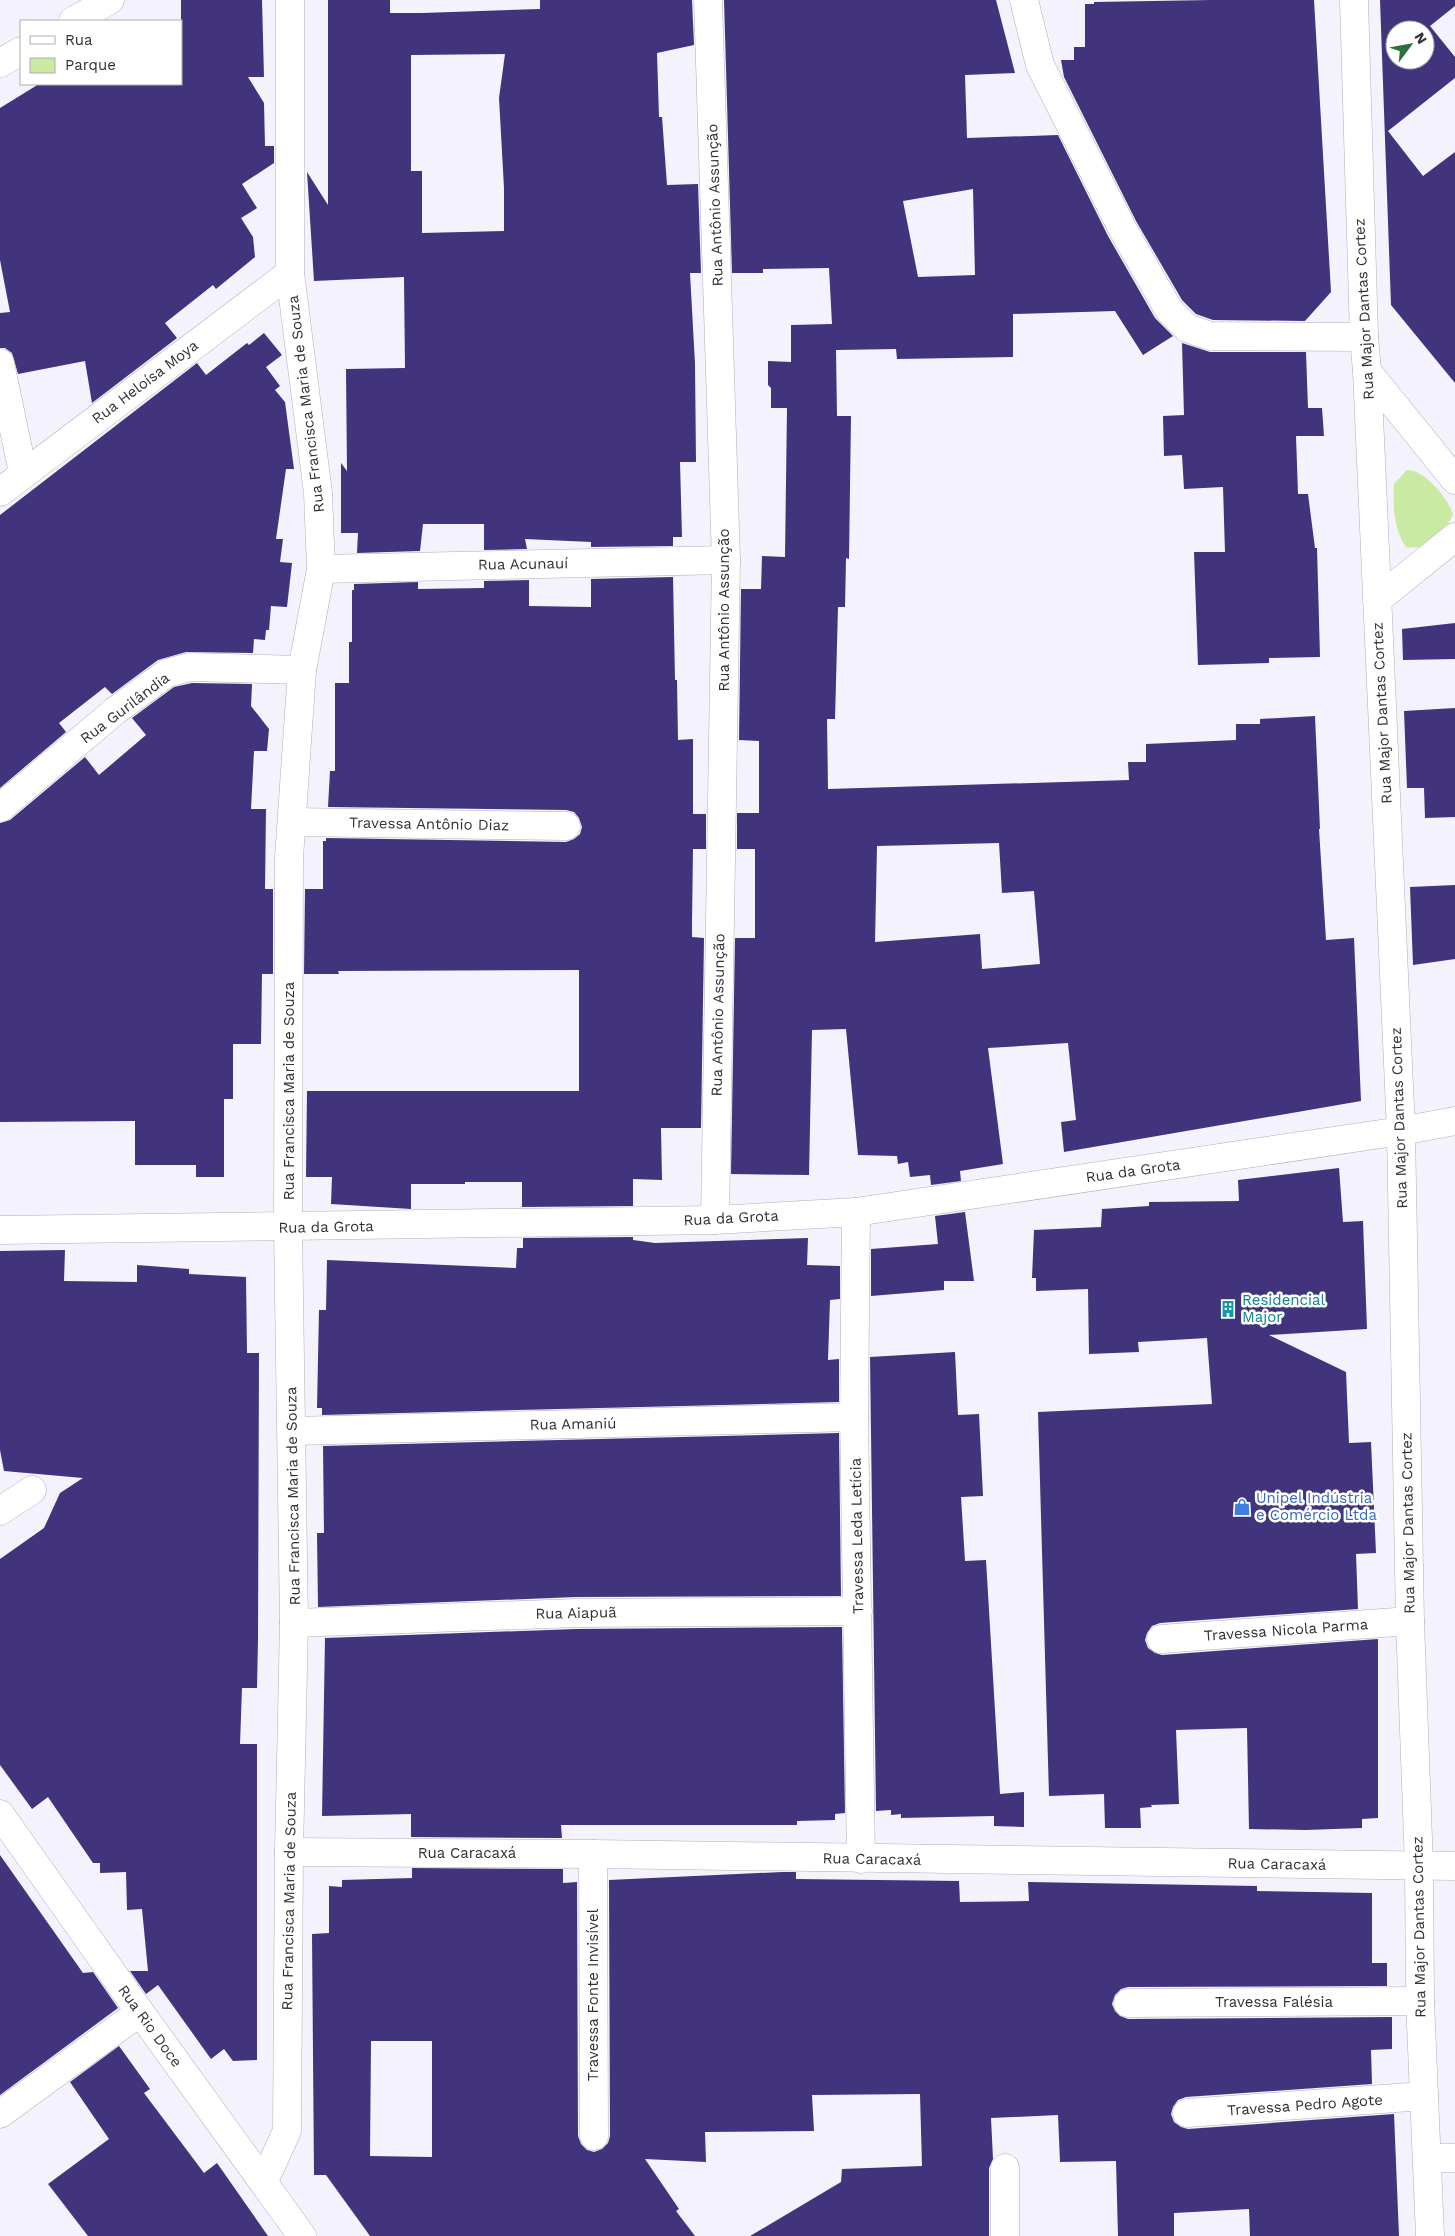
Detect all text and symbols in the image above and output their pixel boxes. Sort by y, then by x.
legend [20,20,182,85]
north arrow [1385,20,1435,70]
text: N [1411,29,1431,47]
text: Rua [65,31,93,49]
text: Parque [65,56,116,74]
street label: Rua Antônio Assunção [703,123,727,287]
street label: Rua Major Dantas Cortez [1350,218,1378,400]
street label: Rua Francisca Maria de Souza [284,294,328,514]
street label: Rua Heloísa Moya [88,336,202,428]
street label: Rua Antônio Assunção [715,529,733,691]
street label: Rua Acunauí [478,554,568,574]
street label: Rua Major Dantas Cortez [1368,622,1396,804]
street label: Rua Gurilândia [77,668,173,747]
street label: Travessa Antônio Diaz [349,814,509,834]
street label: Rua Antônio Assunção [708,933,728,1097]
street label: Rua Francisca Maria de Souza [280,981,298,1200]
street label: Rua Major Dantas Cortez [1387,1027,1411,1209]
street label: Rua da Grota [1085,1155,1182,1187]
street label: Rua da Grota [683,1206,780,1229]
street label: Rua da Grota [278,1217,374,1237]
place label: Residencial Major [1242,1291,1325,1326]
building icon: Residencial Major [1218,1299,1238,1319]
street label: Rua Francisca Maria de Souza [282,1386,304,1605]
street label: Rua Amaniú [529,1414,617,1434]
street label: Rua Major Dantas Cortez [1397,1432,1419,1614]
street label: Travessa Leda Letícia [847,1457,867,1614]
place label: Unipel Indústria e Comércio Ltda [1256,1489,1377,1524]
shop icon: Unipel Indústria e Comércio Ltda [1232,1497,1252,1517]
street label: Rua Aiapuã [535,1603,617,1623]
street label: Travessa Nicola Parma [1203,1615,1369,1645]
street label: Rua Francisca Maria de Souza [278,1791,300,2010]
street label: Rua Major Dantas Cortez [1408,1836,1430,2018]
street label: Rua Caracaxá [418,1844,517,1862]
street label: Rua Caracaxá [822,1849,922,1869]
street label: Rua Caracaxá [1227,1854,1327,1874]
street label: Travessa Fonte Invisível [584,1908,602,2081]
street label: Rua Rio Doce [114,1981,186,2071]
street label: Travessa Falésia [1215,1993,1334,2011]
street label: Travessa Pedro Agote [1227,2091,1383,2119]

